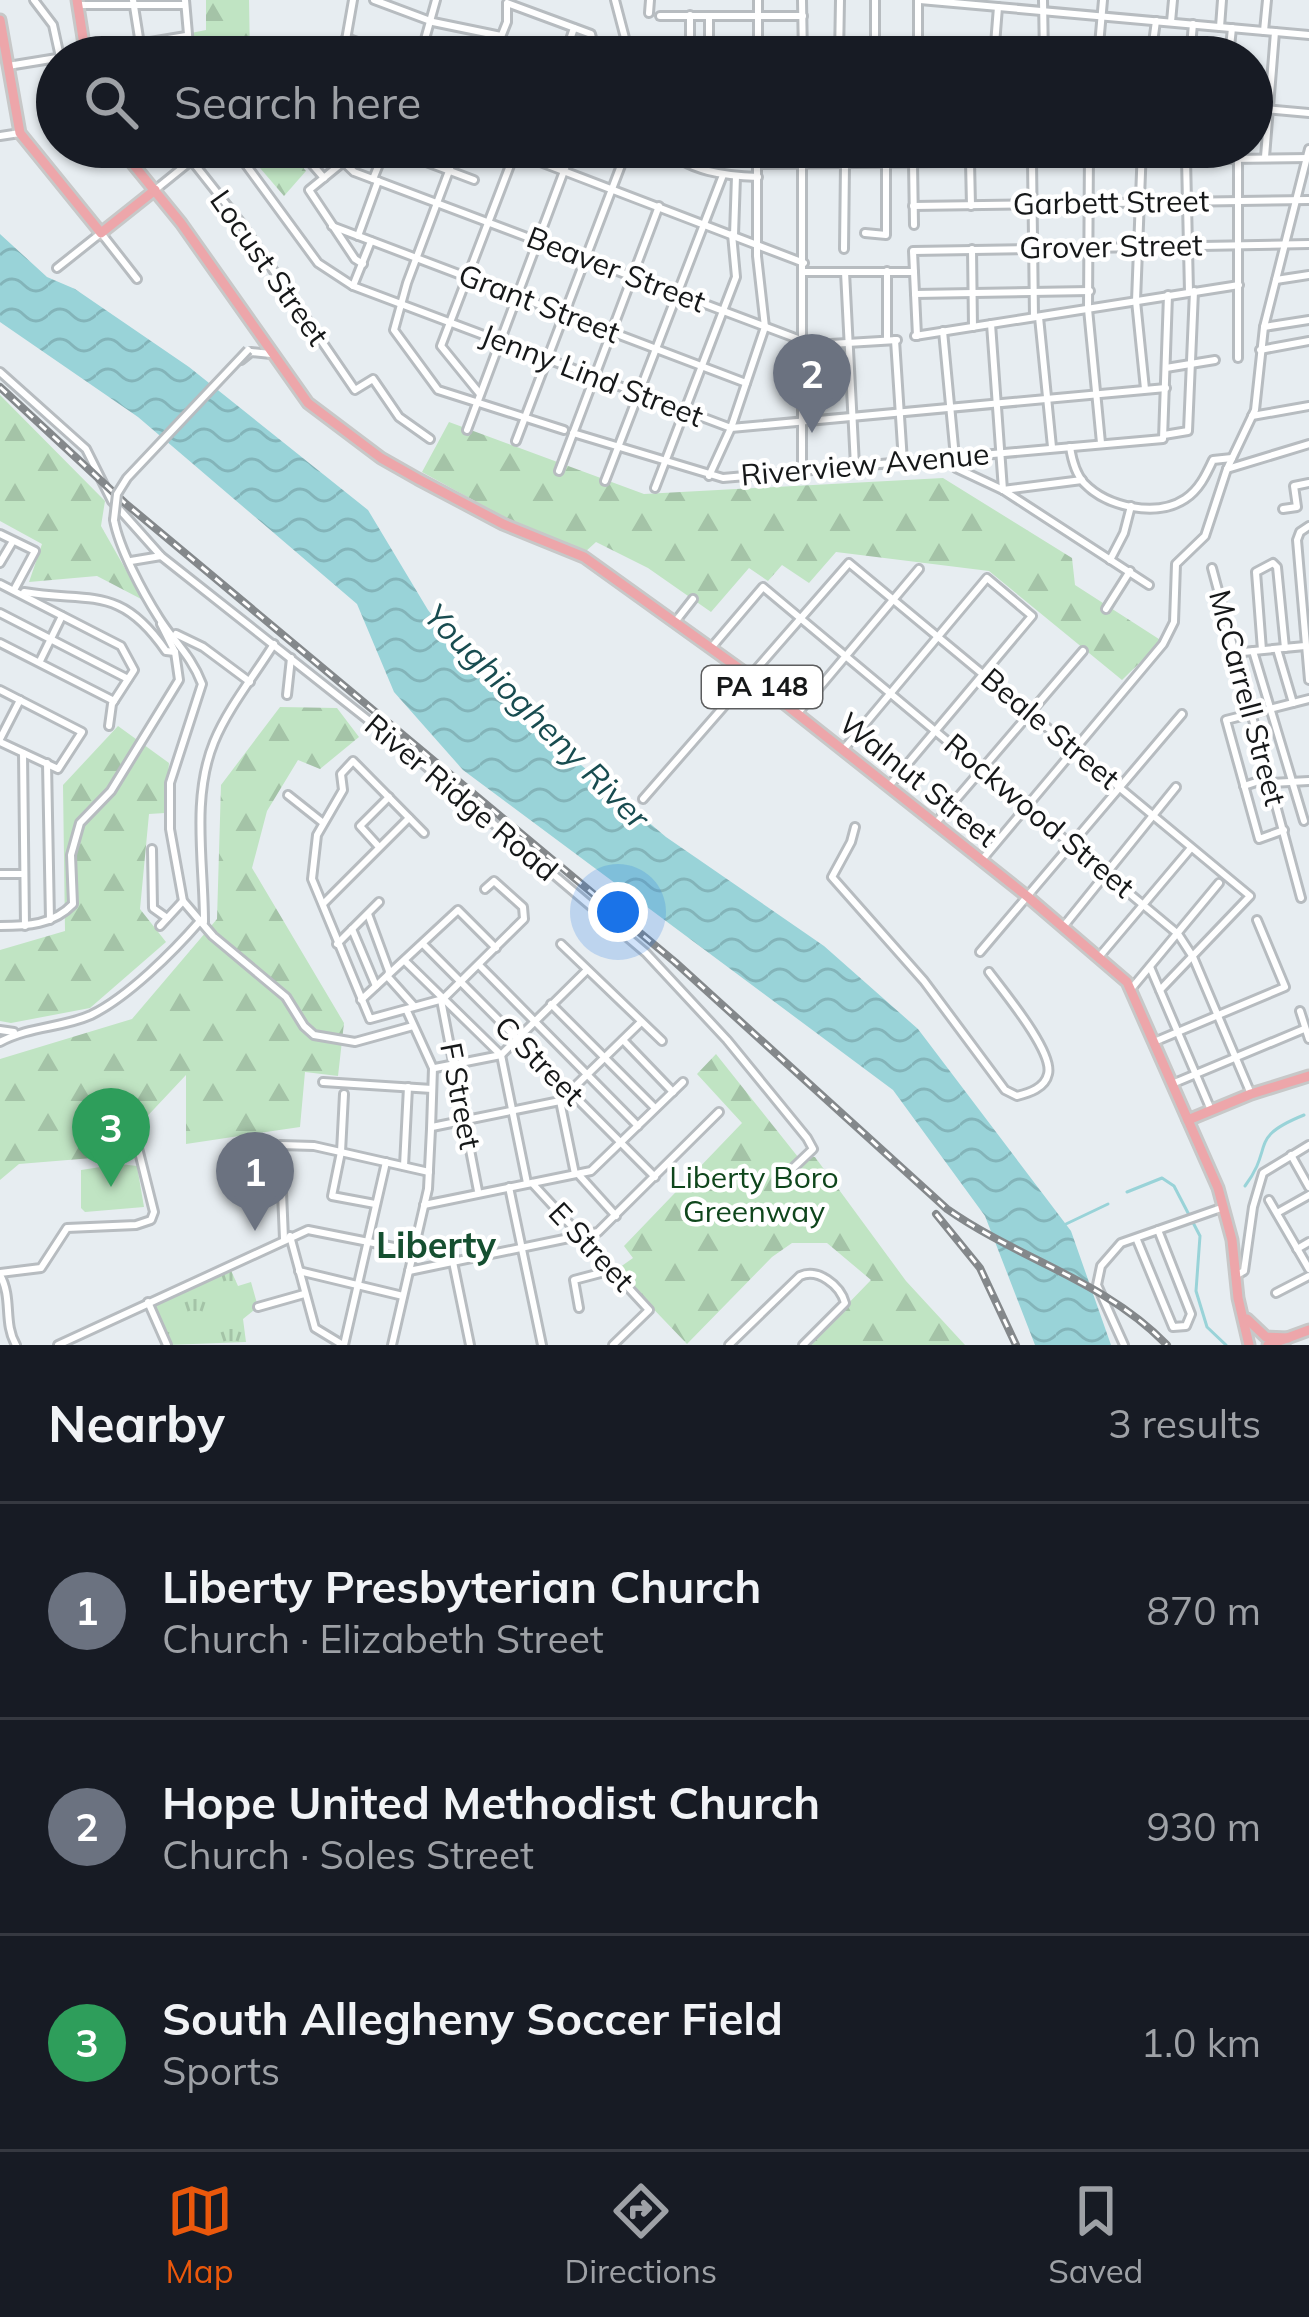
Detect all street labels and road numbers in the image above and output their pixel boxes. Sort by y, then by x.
street label: Garbett Street [1012,181,1210,223]
street label: Locust Street [202,182,337,353]
street label: Beaver Street [522,218,711,321]
street label: Grover Street [1019,225,1203,267]
street label: Grant Street [453,255,625,351]
street label: Jenny Lind Street [476,315,709,435]
street label: Riverview Avenue [739,434,991,494]
street label: McCarrell Street [1201,586,1295,810]
street label: Beale Street [974,659,1128,797]
road number: PA 148 [702,666,822,708]
street label: Walnut Street [832,704,1006,855]
street label: River Ridge Road [357,705,566,889]
street label: Rockwood Street [937,725,1142,906]
street label: C Street [487,1008,592,1113]
street label: F Street [432,1039,490,1152]
street label: E Street [541,1194,643,1299]

